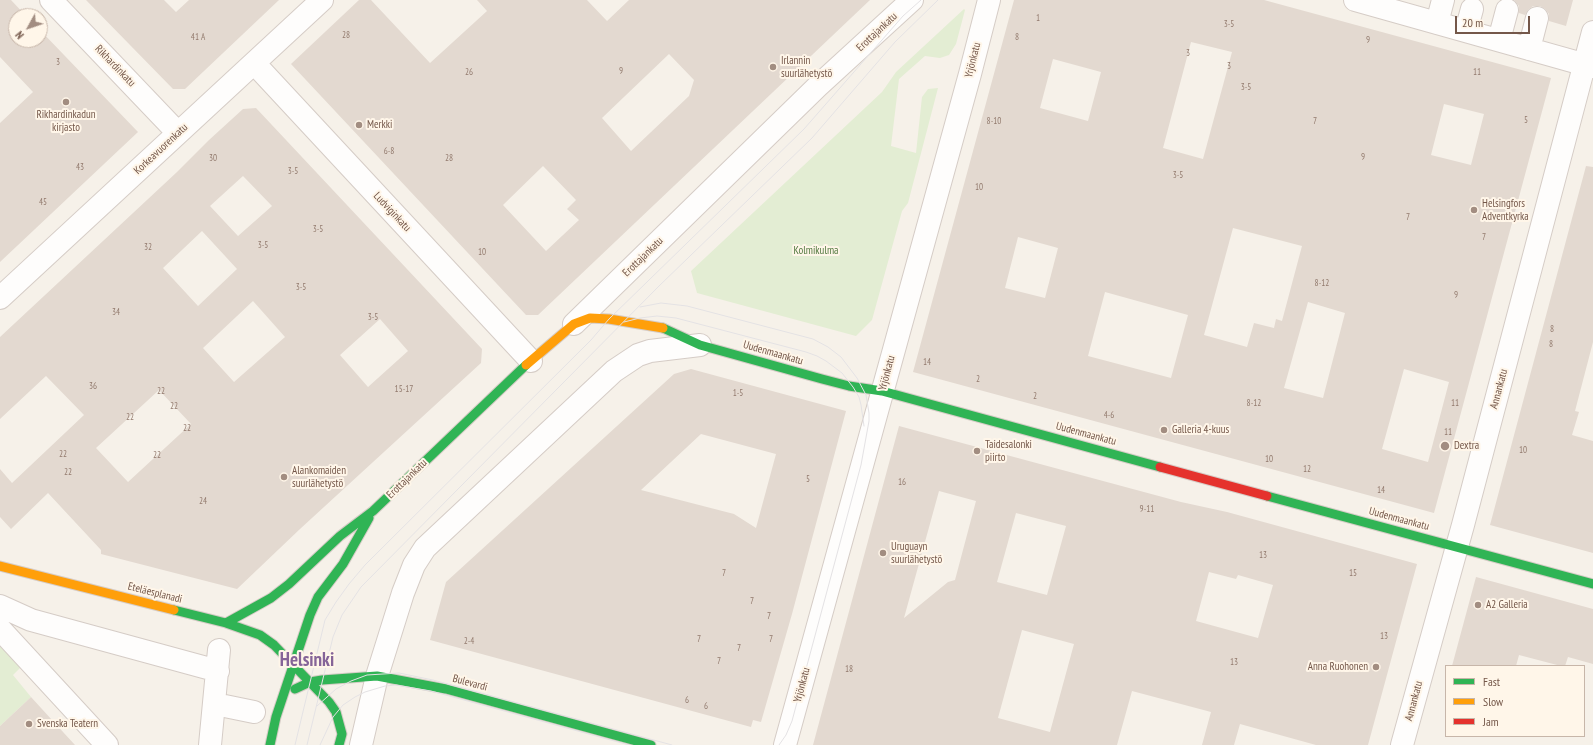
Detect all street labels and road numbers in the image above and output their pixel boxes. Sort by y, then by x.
street label: Erottajankatu [854,10,900,54]
street label: Yrjönkatu [962,41,984,79]
street label: Rikhardinkatu [92,42,138,90]
street label: Korkeavuorenkatu [131,121,191,177]
street label: Ludviginkatu [370,190,414,234]
street label: Erottajankatu [620,235,666,279]
street label: Uudenmaankatu [741,338,805,368]
street label: Yrjönkatu [876,354,898,392]
street label: Annankatu [1487,368,1511,410]
street label: Uudenmaankatu [1054,420,1118,448]
street label: Erottajankatu [384,457,430,501]
street label: Uudenmaankatu [1367,505,1431,533]
street label: Eteläesplanadi [126,580,184,606]
street label: Yrjönkatu [791,666,813,704]
street label: Bulevardi [451,672,489,694]
street label: Annankatu [1402,680,1426,722]

